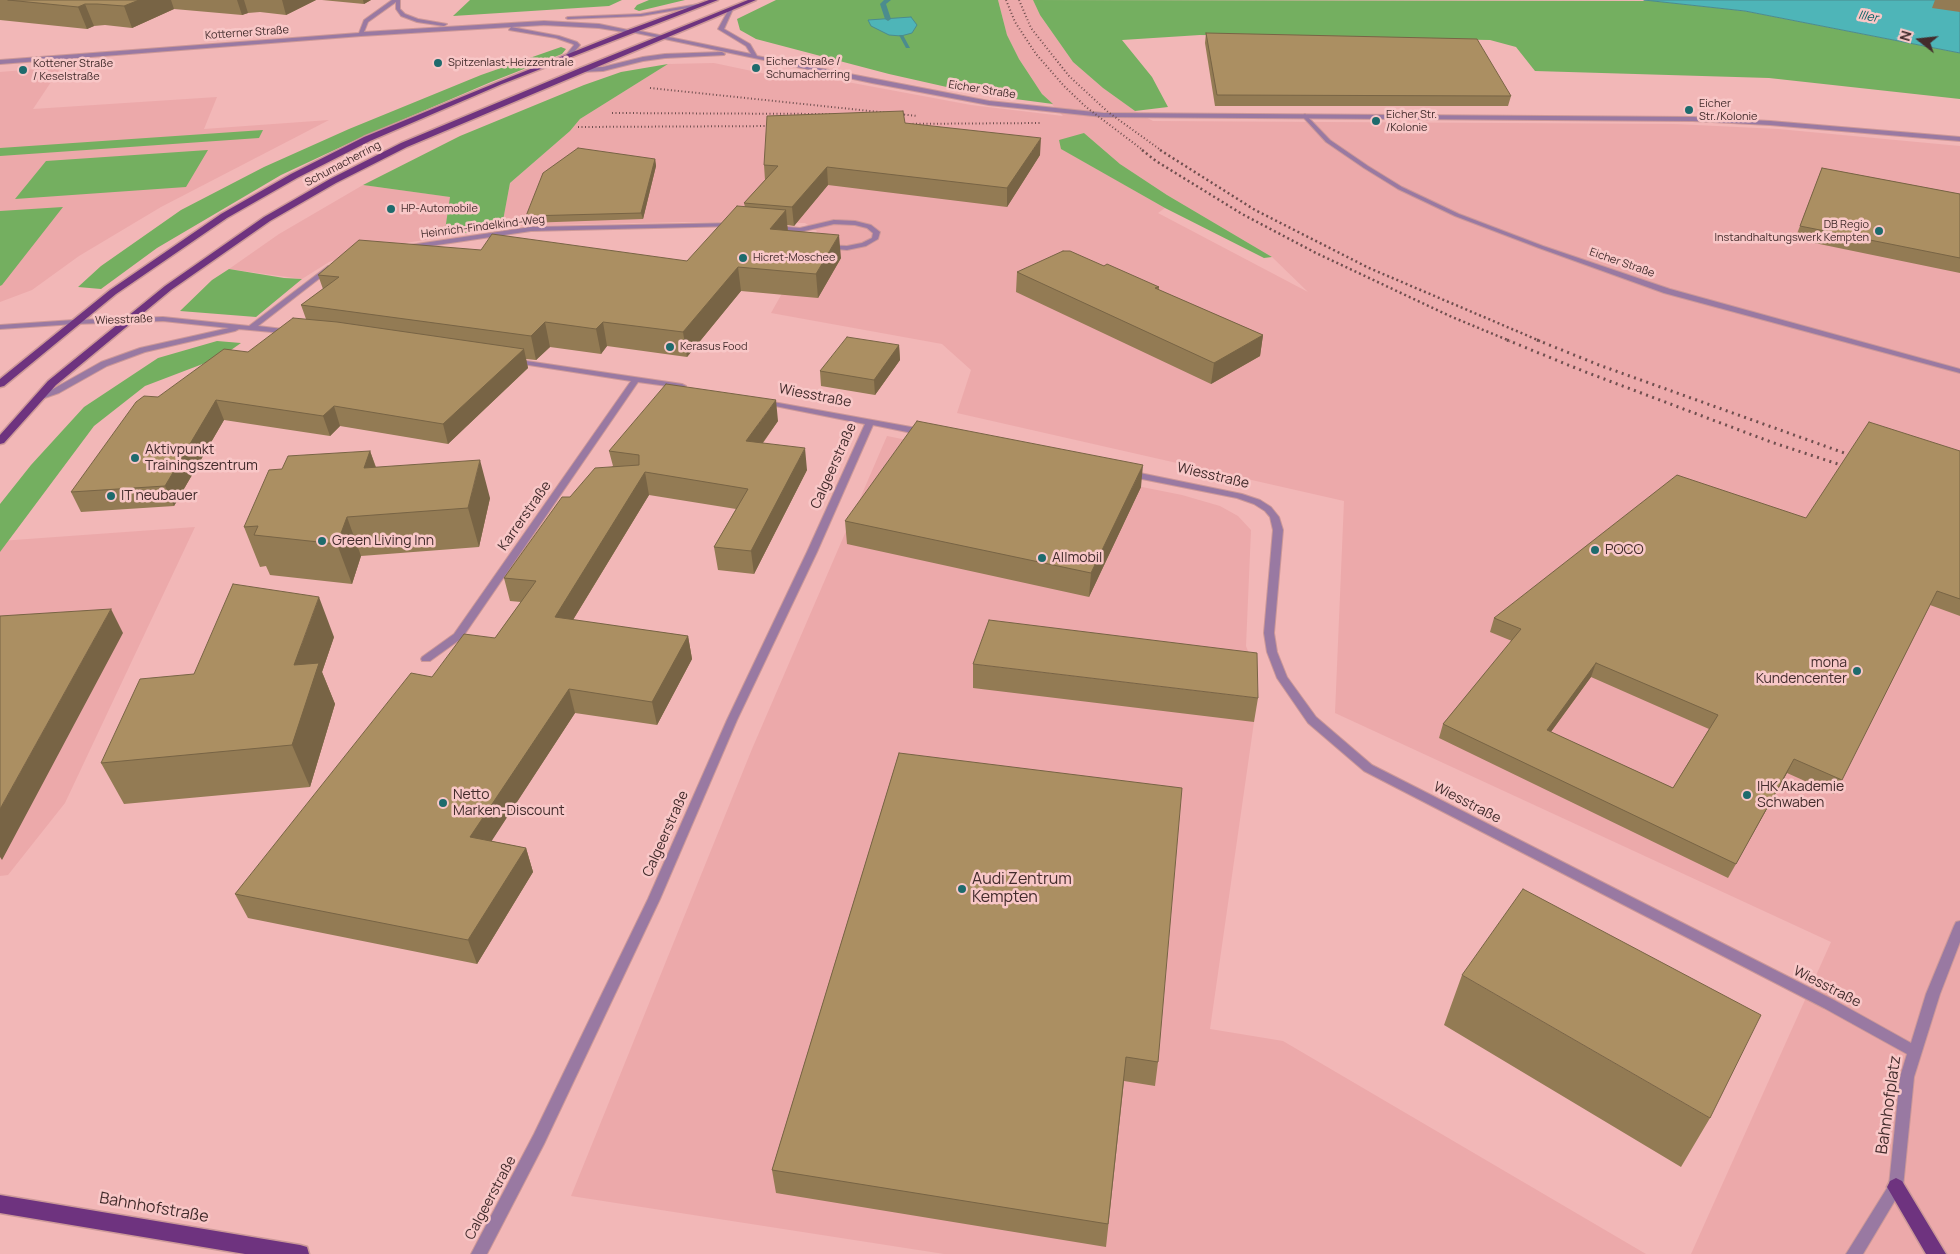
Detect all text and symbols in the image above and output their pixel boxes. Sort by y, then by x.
water label: Iller [1857,8,1879,26]
north arrow [1895,15,1945,65]
street label: Kotterner Straße [204,23,290,43]
text: N [1895,28,1916,43]
place label: Eicher Straße / Schumacherring [766,55,850,81]
place label: Spitzenlast-Heizzentrale [448,56,574,70]
place label: Kottener Straße / Keselstraße [33,57,113,83]
marker: Spitzenlast-Heizzentrale [432,57,444,69]
marker: Eicher Straße / Schumacherring [750,62,762,74]
marker: Kottener Straße / Keselstraße [17,64,29,76]
street label: Eicher Straße [947,78,1017,102]
place label: Eicher Str./Kolonie [1699,97,1758,123]
marker: Eicher Str./Kolonie [1683,104,1695,116]
place label: Eicher Str. /Kolonie [1386,108,1437,134]
marker: Eicher Str. /Kolonie [1370,115,1382,127]
street label: Schumacherring [303,138,383,190]
place label: HP-Automobile [401,202,478,216]
marker: HP-Automobile [385,203,397,215]
street label: Heinrich-Findelkind-Weg [420,213,546,241]
place label: DB Regio Instandhaltungswerk Kempten [1714,218,1869,244]
marker: DB Regio Instandhaltungswerk Kempten [1873,225,1885,237]
street label: Eicher Straße [1588,246,1656,280]
place label: Hicret-Moschee [753,251,835,265]
marker: Hicret-Moschee [737,252,749,264]
street label: Wiesstraße [95,312,153,328]
place label: Kerasus Food [680,340,748,354]
marker: Kerasus Food [664,341,676,353]
street label: Wiesstraße [777,381,853,411]
street label: Calgeerstraße [808,420,860,512]
place label: Aktivpunkt Trainingszentrum [145,442,258,474]
marker: Aktivpunkt Trainingszentrum [129,452,141,464]
street label: Wiesstraße [1175,460,1251,492]
street label: Karrerstraße [495,478,555,554]
place label: IT neubauer [121,488,198,504]
marker: IT neubauer [105,490,117,502]
place label: Green Living Inn [332,533,434,549]
marker: Green Living Inn [316,535,328,547]
place label: POCO [1605,542,1644,558]
marker: POCO [1589,544,1601,556]
place label: Allmobil [1052,550,1102,566]
marker: Allmobil [1036,552,1048,564]
place label: mona Kundencenter [1756,655,1847,688]
marker: mona Kundencenter [1851,665,1863,677]
street label: Wiesstraße [1430,779,1504,827]
place label: IHK Akademie Schwaben [1757,779,1844,812]
place label: Netto Marken-Discount [453,787,565,820]
street label: Calgeerstraße [640,788,692,880]
marker: IHK Akademie Schwaben [1741,789,1753,801]
marker: Netto Marken-Discount [437,797,449,809]
place label: Audi Zentrum Kempten [972,870,1072,908]
marker: Audi Zentrum Kempten [956,883,968,895]
street label: Wiesstraße [1790,963,1864,1011]
street label: Bahnhofplatz [1873,1054,1905,1156]
street label: Calgeerstraße [462,1153,520,1243]
street label: Bahnhofstraße [98,1189,210,1227]

